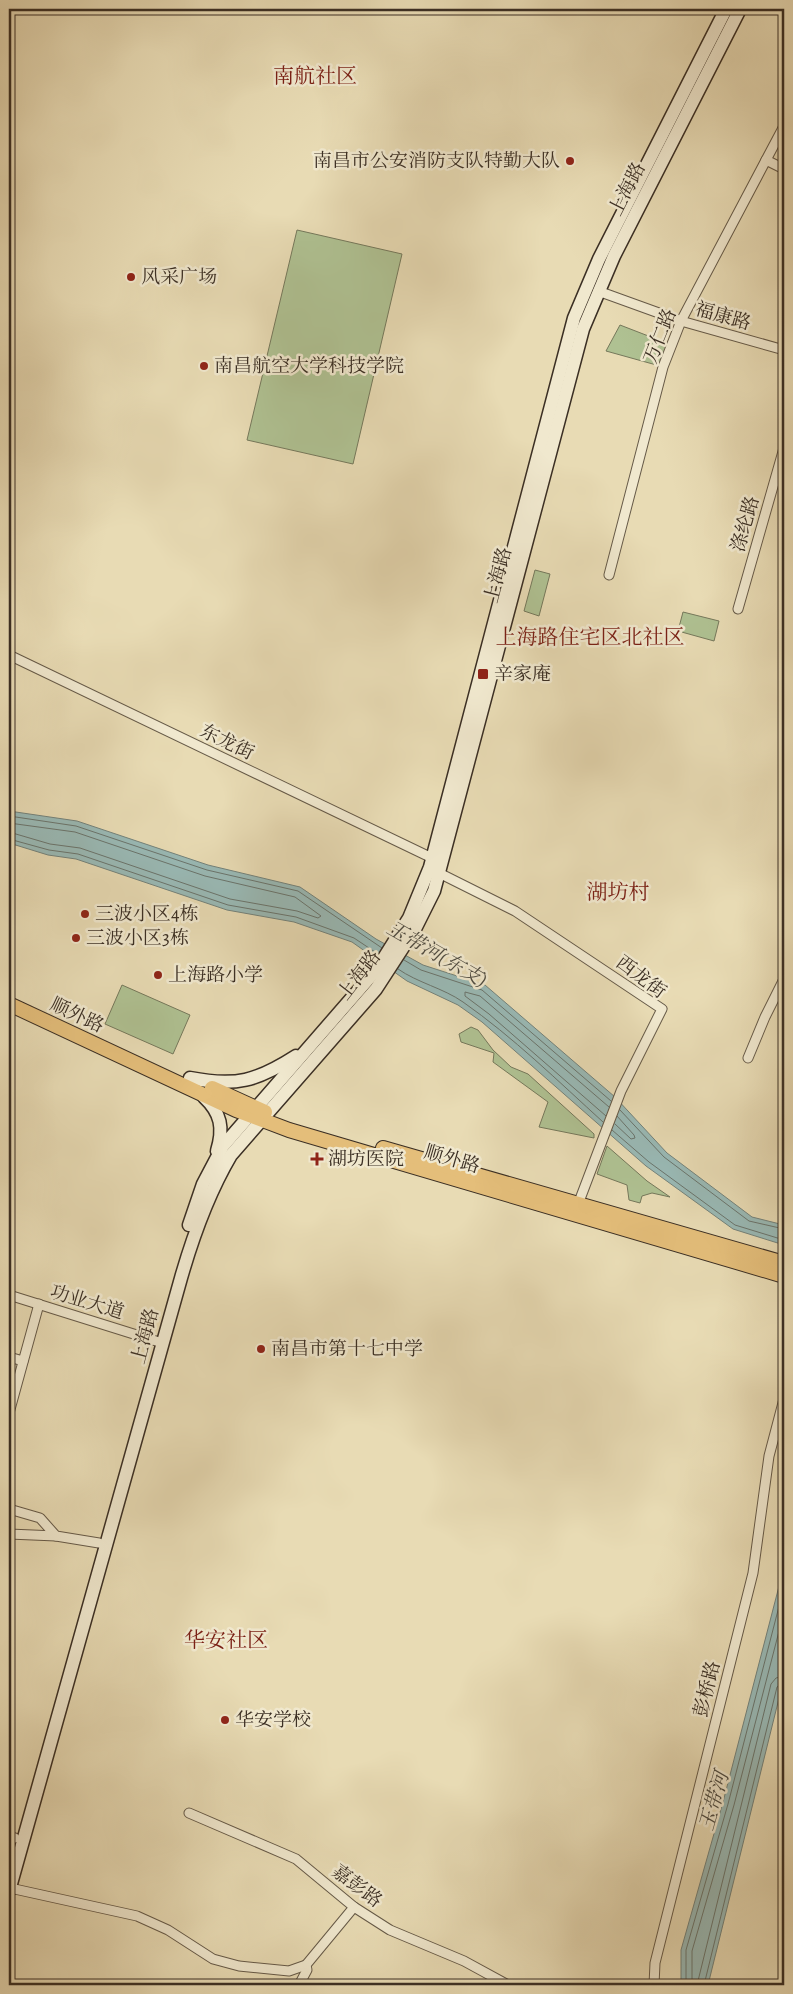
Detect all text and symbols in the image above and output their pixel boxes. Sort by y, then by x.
district label: 南航社区 [273,62,357,90]
place label: 南昌市公安消防支队特勤大队 [313,148,560,174]
marker: 南昌市公安消防支队特勤大队 [564,155,576,167]
street label: 上海路 [602,158,652,220]
place label: 风采广场 [141,264,217,290]
marker: 风采广场 [125,271,137,283]
street label: 福康路 [692,296,754,336]
street label: 万仁路 [637,305,683,367]
place label: 南昌航空大学科技学院 [214,353,404,379]
marker: 南昌航空大学科技学院 [198,360,210,372]
street label: 涤纶路 [725,493,765,555]
street label: 上海路 [478,544,518,606]
district label: 上海路住宅区北社区 [496,623,685,651]
place label: 辛家庵 [494,661,551,687]
marker: 辛家庵 [476,667,490,681]
street label: 东龙街 [196,718,258,766]
district label: 湖坊村 [587,878,650,906]
place label: 三波小区4栋 [95,901,199,927]
marker: 三波小区4栋 [79,908,91,920]
water label: 玉带河(东支) [382,914,492,994]
place label: 三波小区3栋 [86,925,189,951]
marker: 三波小区3栋 [70,932,82,944]
street label: 上海路 [331,945,387,1005]
street label: 西龙街 [610,949,672,1005]
place label: 上海路小学 [168,962,263,988]
marker: 上海路小学 [152,969,164,981]
street label: 顺外路 [46,991,108,1039]
street label: 顺外路 [421,1139,483,1179]
place label: 湖坊医院 [328,1146,404,1172]
marker: 湖坊医院 [310,1152,324,1166]
street label: 功业大道 [47,1278,127,1326]
street label: 上海路 [125,1305,165,1367]
place label: 南昌市第十七中学 [271,1336,423,1362]
marker: 南昌市第十七中学 [255,1343,267,1355]
district label: 华安社区 [184,1626,268,1654]
street label: 彭桥路 [687,1658,727,1720]
place label: 华安学校 [235,1707,311,1733]
marker: 华安学校 [219,1714,231,1726]
water label: 玉带河 [693,1766,736,1834]
street label: 嘉彭路 [326,1858,388,1914]

